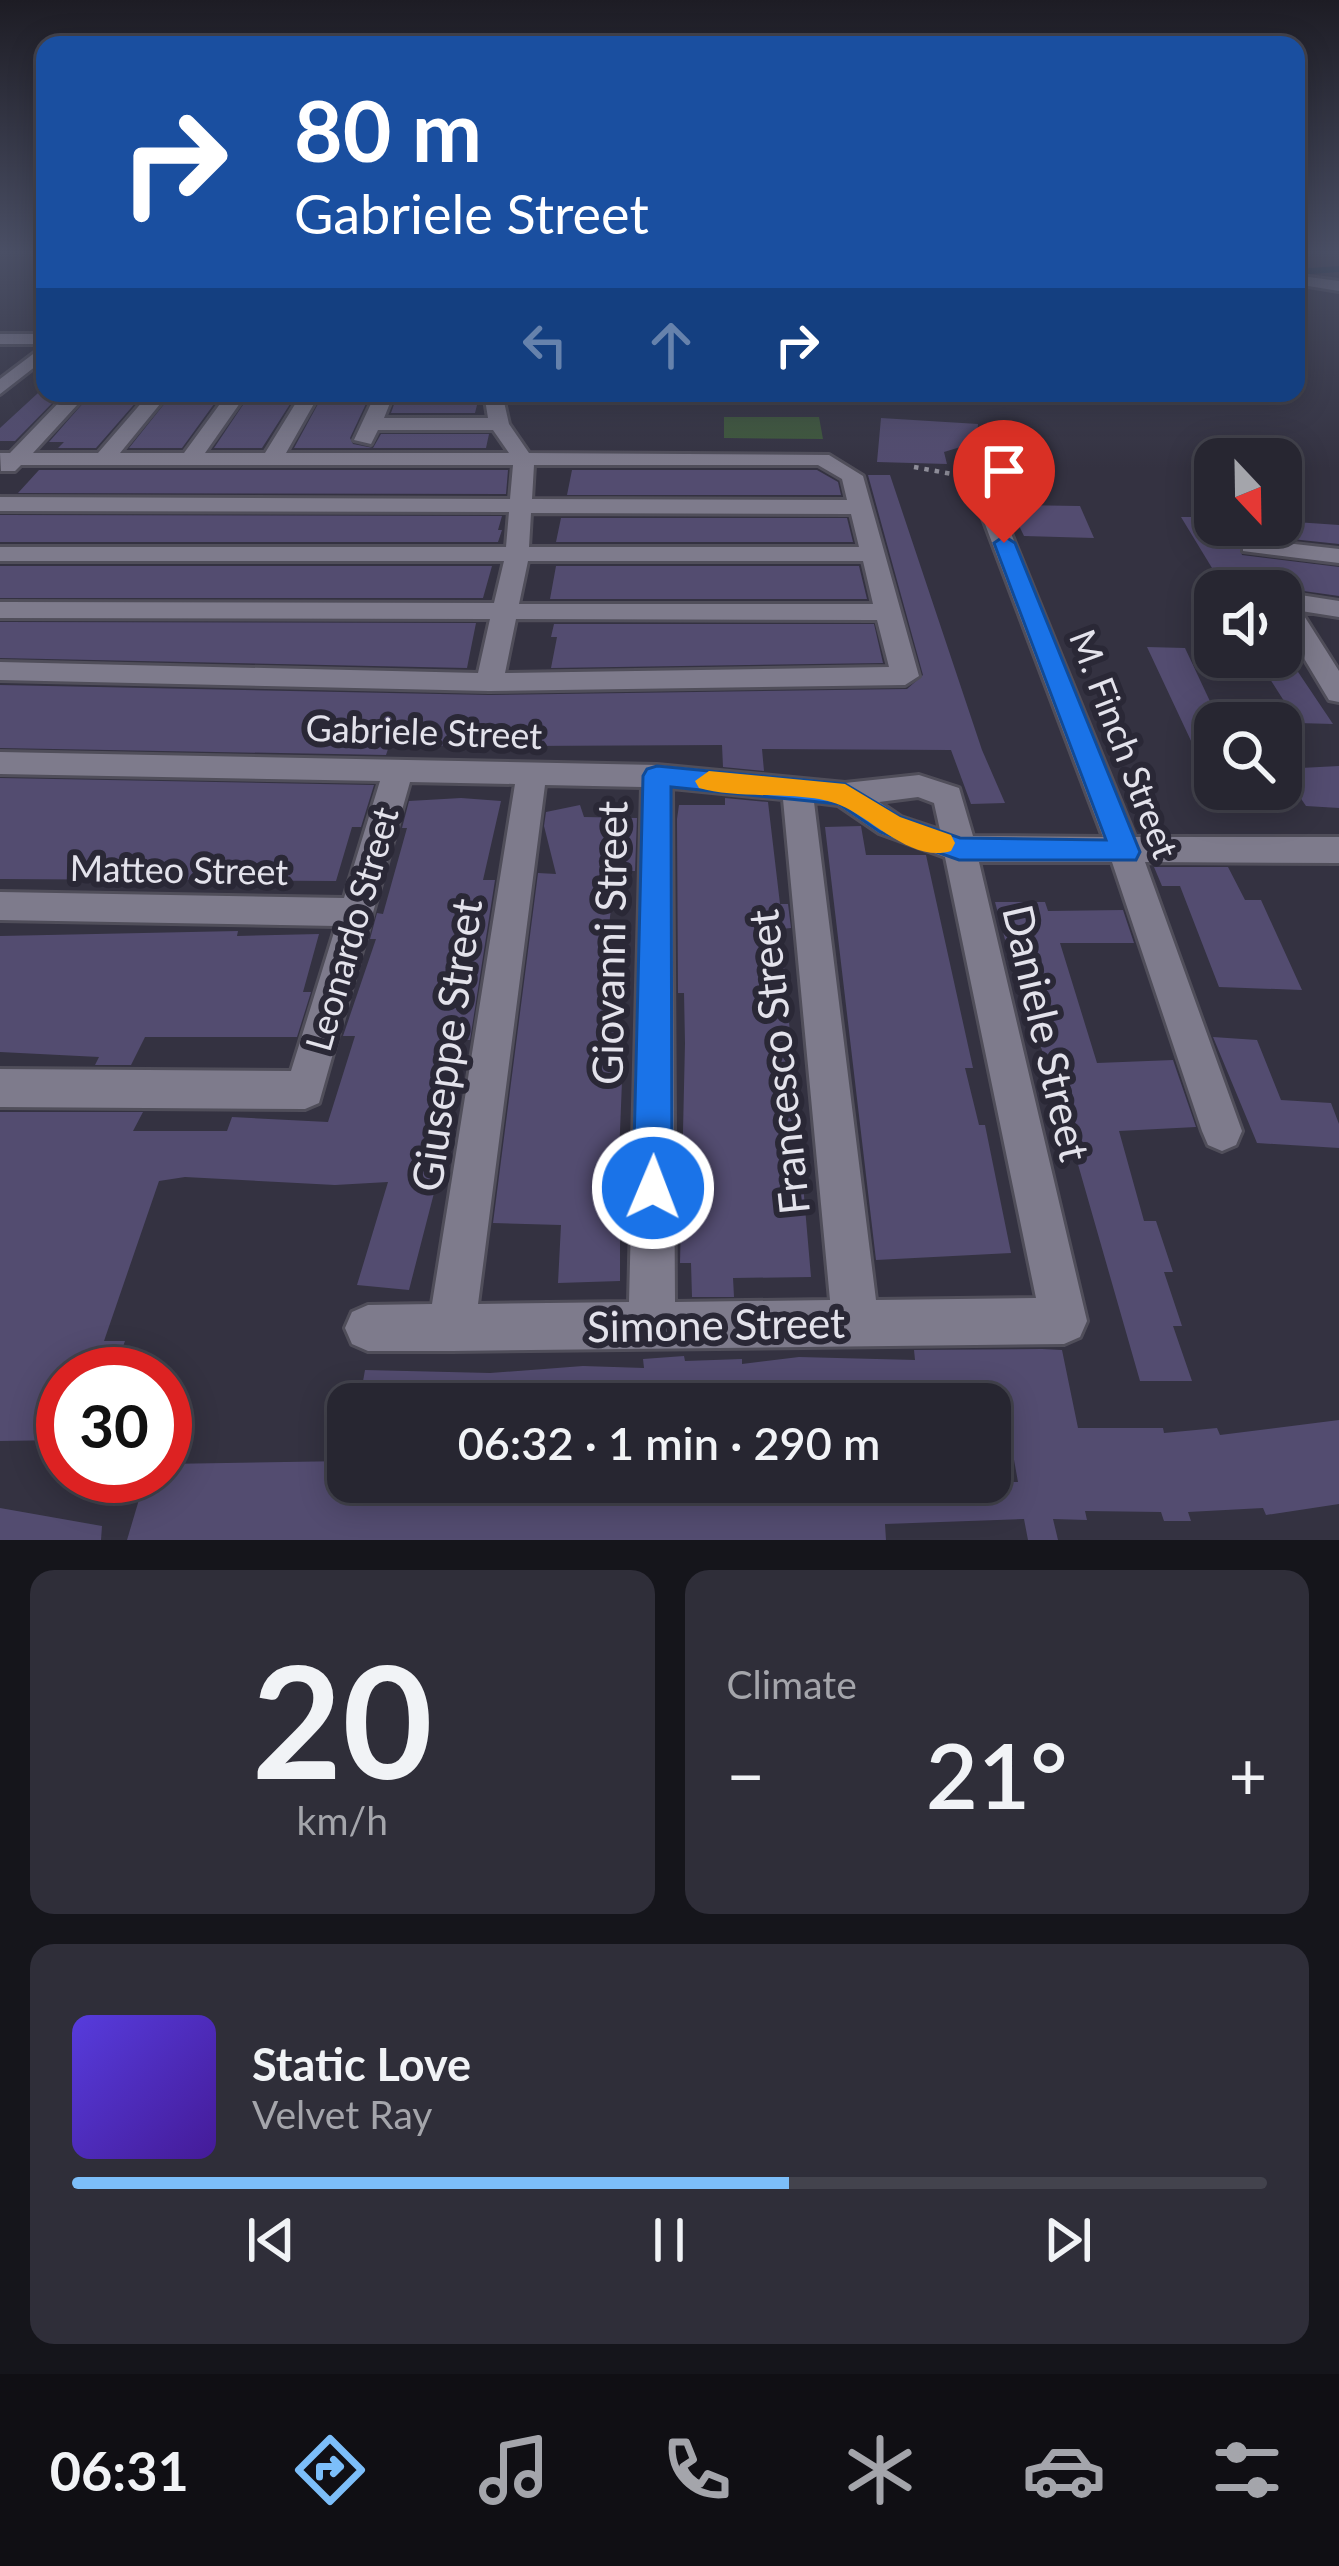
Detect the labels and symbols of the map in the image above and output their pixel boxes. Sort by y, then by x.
pin [953,420,1055,543]
north arrow [1194,438,1302,546]
street label: M. Finch Street [1061,623,1189,864]
street label: Gabriele Street [305,705,543,757]
street label: Giovanni Street [582,800,636,1085]
street label: Leonardo Street [295,802,407,1056]
street label: Matteo Street [69,845,289,893]
street label: Giuseppe Street [401,895,491,1194]
street label: Daniele Street [993,900,1101,1166]
street label: Francesco Street [737,907,819,1217]
position arrow [590,1125,716,1251]
street label: Simone Street [587,1297,845,1351]
speed limit sign: 30 [36,1347,192,1503]

